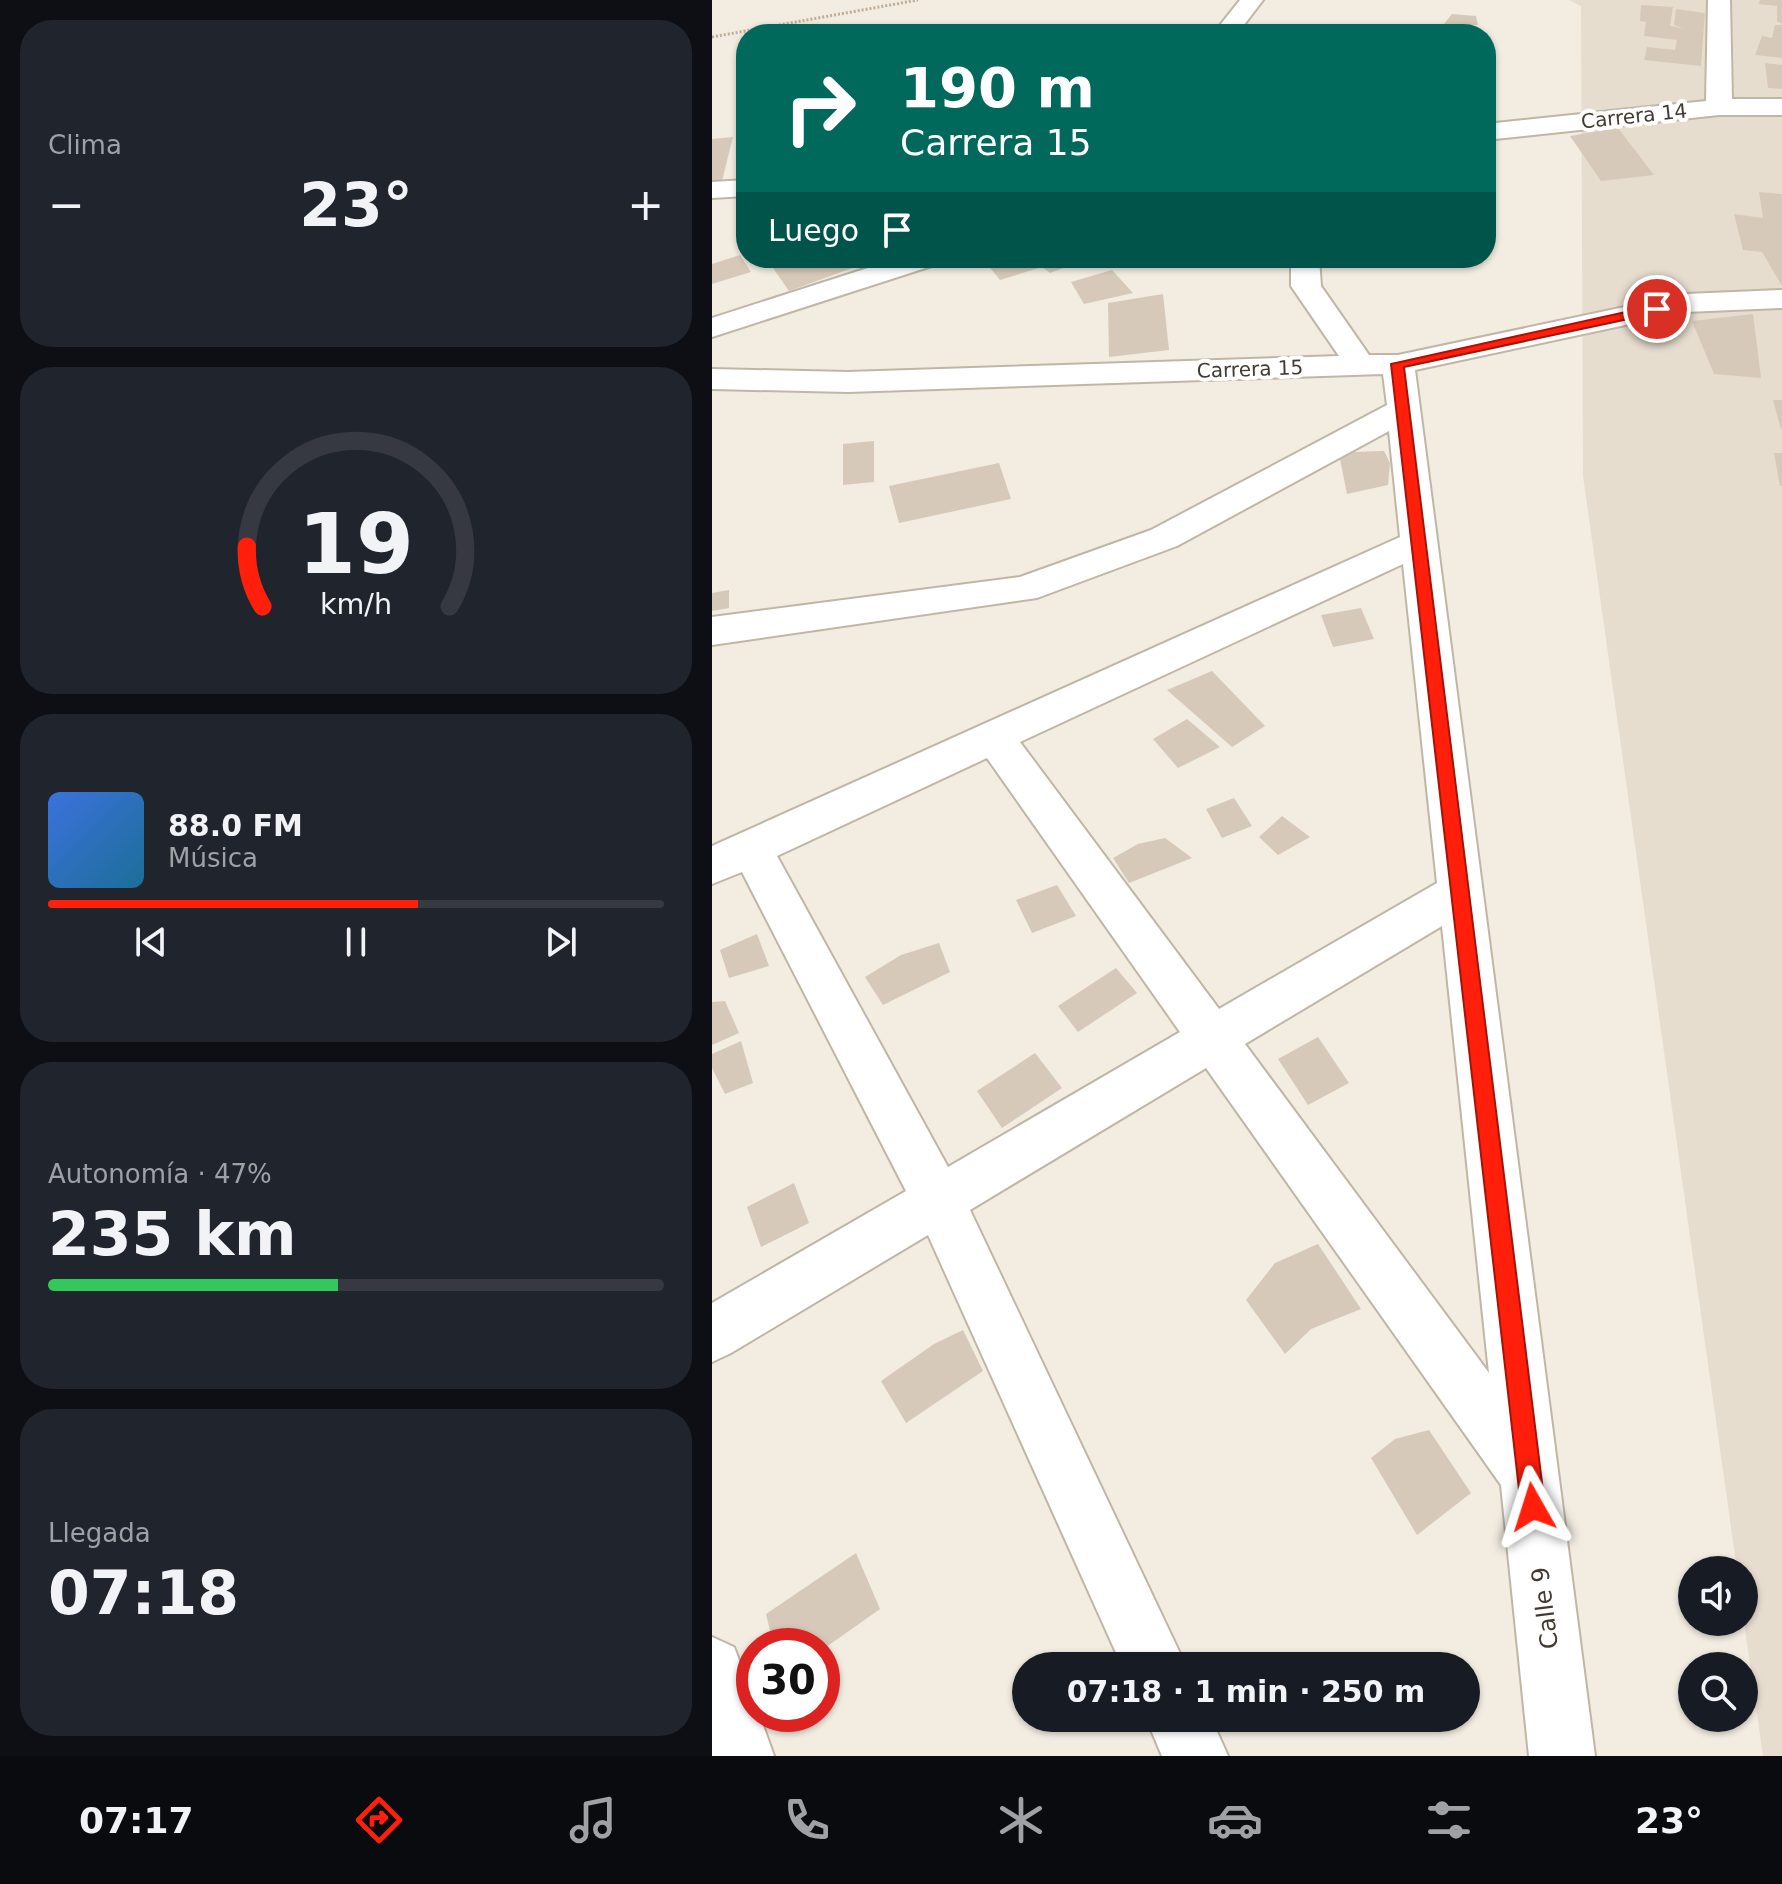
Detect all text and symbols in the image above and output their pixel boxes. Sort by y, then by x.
text: 190 m [900,55,1095,120]
icon: right [768,56,872,160]
street label: Carrera 14 [1580,99,1688,133]
text: Carrera 15 [900,122,1092,163]
text: Clima [48,130,122,160]
text: 23° [299,170,413,240]
text: − [48,179,85,230]
text: + [627,179,664,230]
icon: arrive [875,208,919,252]
text: Luego [768,213,859,248]
pin [1623,275,1691,343]
icon: arrive [1635,287,1679,331]
street label: Carrera 15 [1196,355,1304,383]
text: 19 [298,495,414,592]
text: km/h [320,587,392,621]
text: 88.0 FM [168,808,303,843]
text: Música [168,843,258,873]
icon: previous [129,920,173,964]
icon: pause [334,920,378,964]
icon: next [539,920,583,964]
text: Autonomía · 47% [48,1159,272,1189]
text: 235 km [48,1199,297,1269]
position arrow [1491,1465,1575,1549]
text: Llegada [48,1518,151,1548]
map controls [1678,1556,1758,1732]
button: sound [1678,1556,1758,1636]
text: 07:18 [48,1558,239,1628]
street label: Calle 9 [1526,1565,1564,1651]
speed limit sign: 30 [736,1628,840,1732]
button: search [1678,1652,1758,1732]
text: 07:18 · 1 min · 250 m [1067,1674,1425,1709]
icon: directions [351,1792,407,1848]
icon: music [565,1792,621,1848]
icon: phone [779,1792,835,1848]
icon: climate [993,1792,1049,1848]
icon: car [1207,1792,1263,1848]
icon: filters [1421,1792,1477,1848]
text: 07:17 [79,1800,194,1841]
text: 23° [1635,1800,1703,1841]

